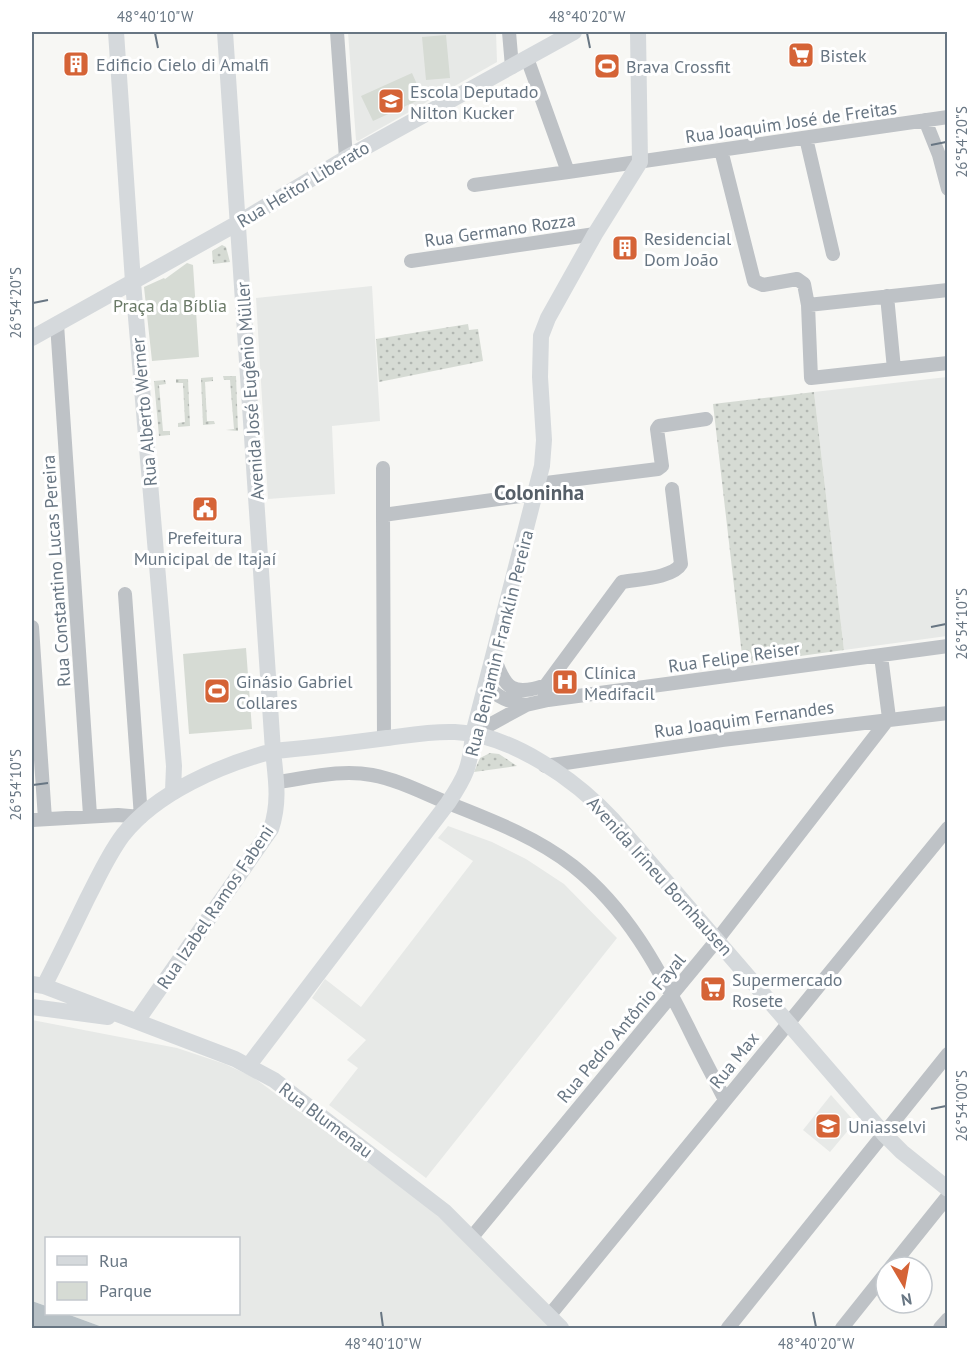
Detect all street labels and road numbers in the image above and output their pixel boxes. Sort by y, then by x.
street label: Rua Joaquim José de Freitas [684,96,898,148]
street label: Rua Heitor Liberato [233,135,373,233]
street label: Rua Germano Rozza [423,208,577,252]
street label: Avenida José Eugênio Müller [231,281,269,501]
street label: Rua Alberto Werner [126,337,162,487]
street label: Rua Constantino Lucas Pereira [36,454,76,688]
street label: Rua Benjamin Franklin Pereira [460,527,538,759]
street label: Rua Felipe Reiser [667,636,801,678]
street label: Rua Joaquim Fernandes [653,695,835,743]
street label: Avenida Irineu Bornhausen [582,792,738,960]
street label: Rua Izabel Ramos Fabeni [152,821,278,993]
street label: Rua Pedro Antônio Fayal [552,948,691,1107]
street label: Rua Max [704,1027,764,1093]
street label: Rua Blumenau [274,1077,378,1163]

